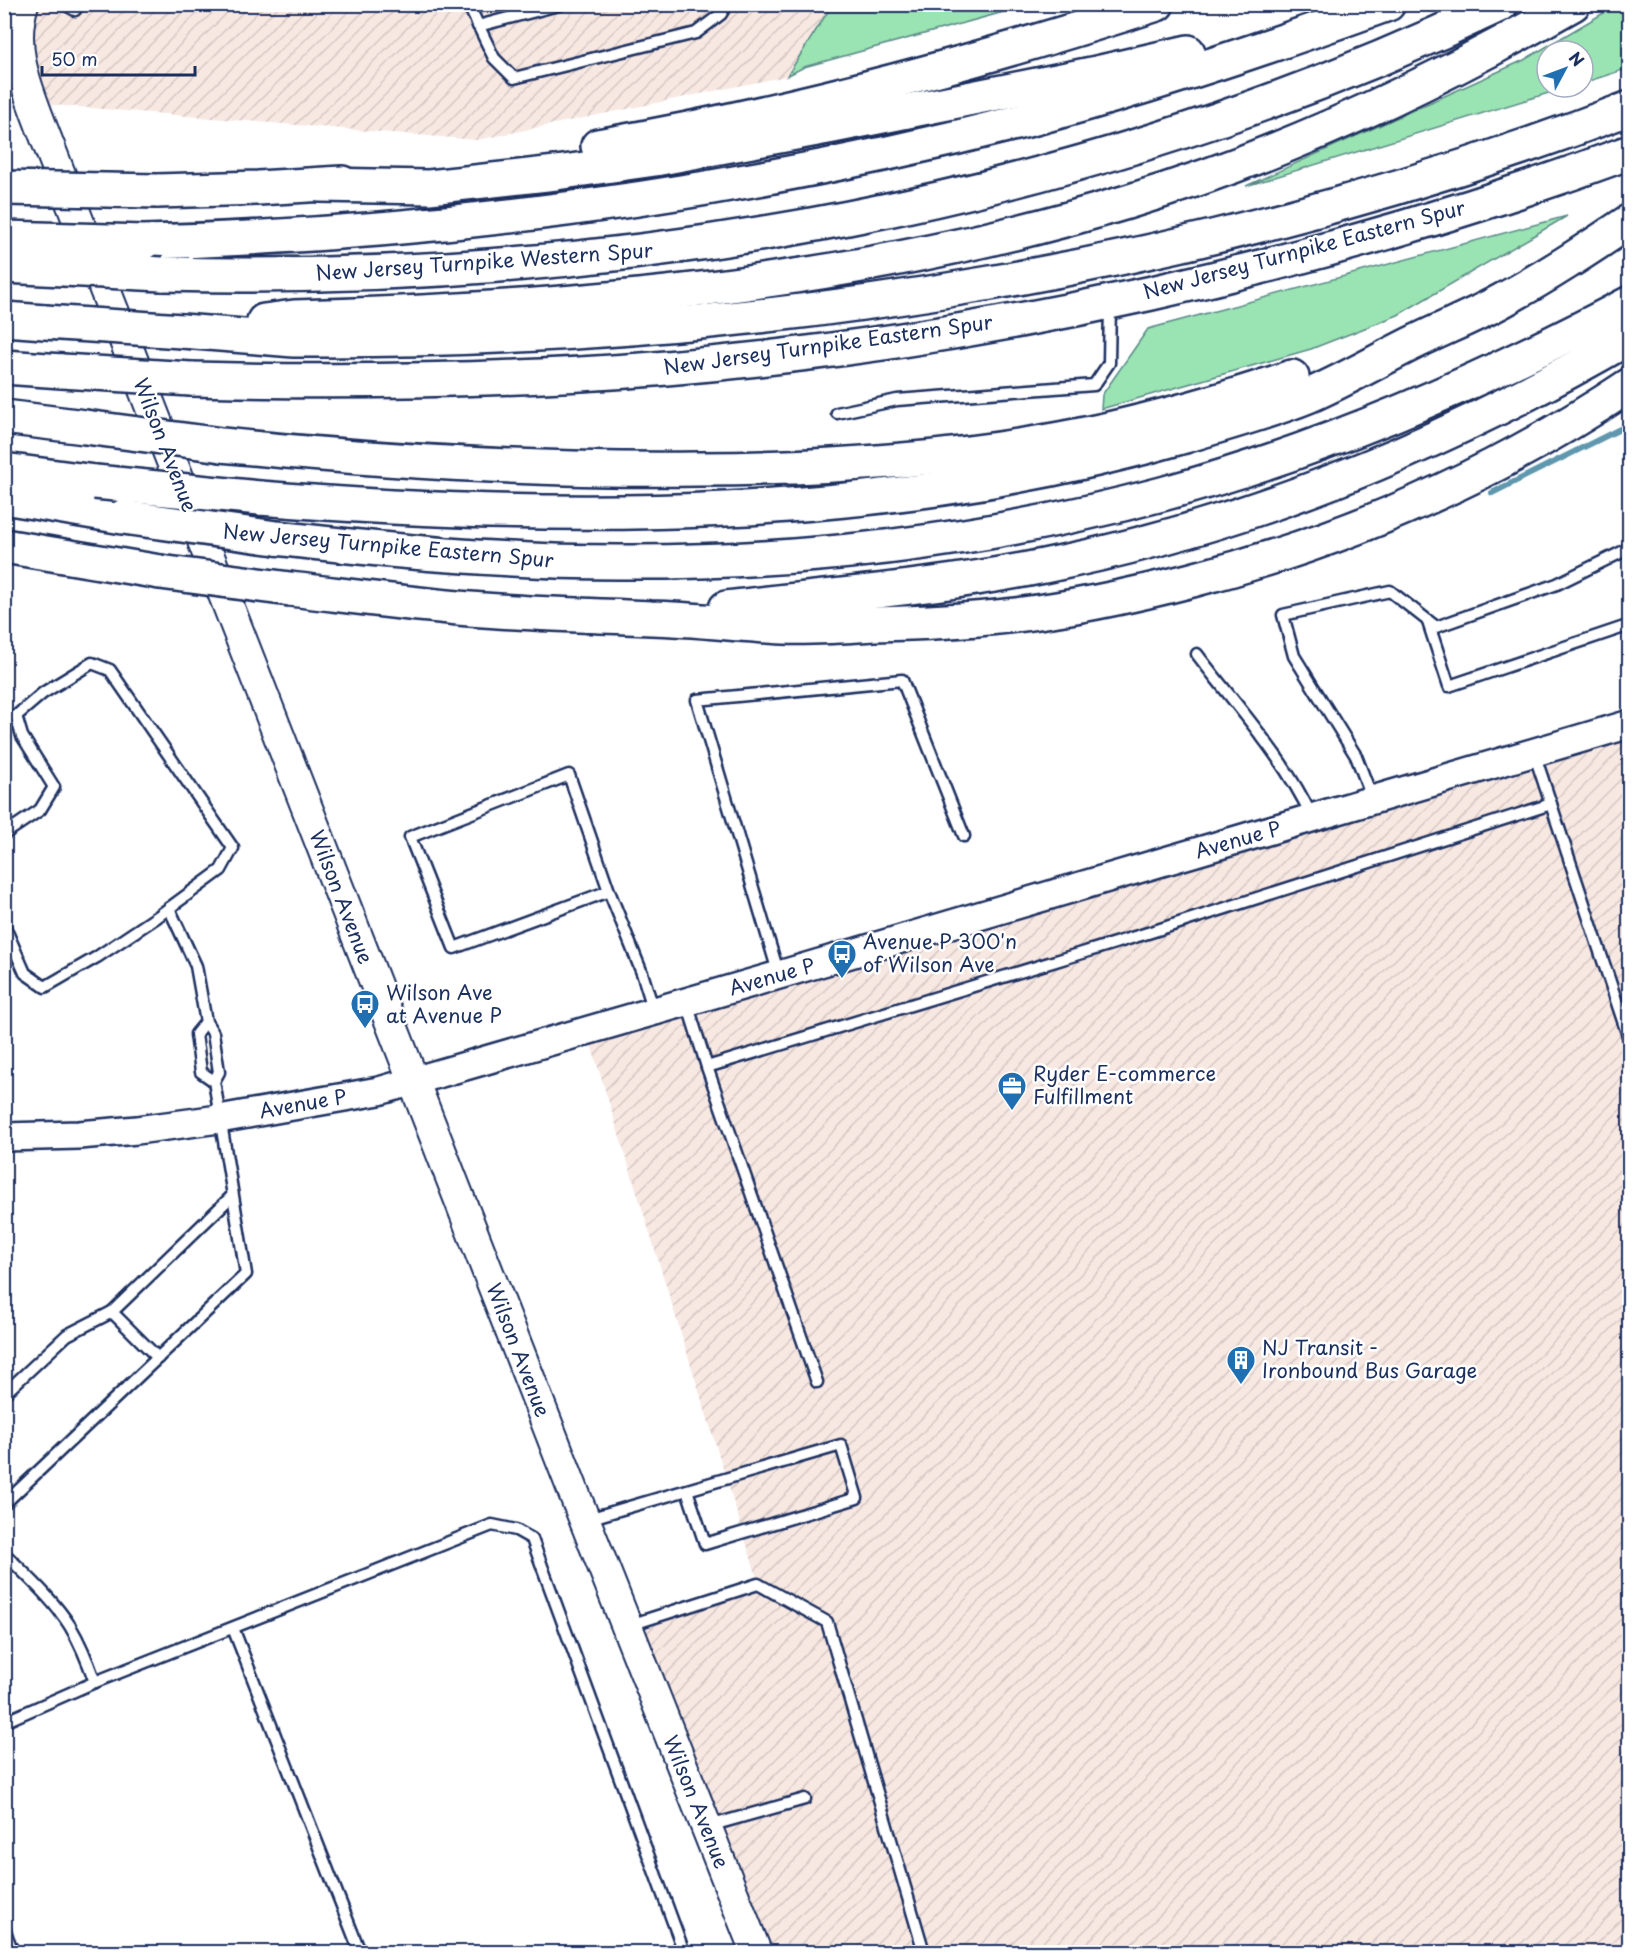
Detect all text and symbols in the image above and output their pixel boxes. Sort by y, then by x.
scale bar [42,39,195,77]
north arrow [1535,39,1595,99]
text: 50 m [51,45,98,72]
text: N [1564,46,1590,71]
street label: New Jersey Turnpike Eastern Spur [1139,191,1469,306]
street label: New Jersey Turnpike Western Spur [314,234,654,288]
street label: New Jersey Turnpike Eastern Spur [661,306,995,382]
street label: Wilson Avenue [127,373,205,516]
street label: New Jersey Turnpike Eastern Spur [221,516,556,574]
street label: Avenue P [1191,812,1284,866]
street label: Wilson Avenue [303,825,381,968]
place label: Avenue P 300'n of Wilson Ave [863,926,1017,979]
bus stop icon: Avenue P 300'n of Wilson Ave [826,938,858,980]
street label: Avenue P [725,949,818,1003]
place label: Wilson Ave at Avenue P [386,977,502,1030]
bus stop icon: Wilson Ave at Avenue P [349,988,381,1030]
place label: Ryder E-commerce Fulfillment [1033,1058,1216,1111]
office icon: Ryder E-commerce Fulfillment [996,1070,1028,1112]
street label: Avenue P [257,1081,349,1125]
street label: Wilson Avenue [480,1278,558,1421]
place label: NJ Transit - Ironbound Bus Garage [1262,1332,1477,1385]
building icon: NJ Transit - Ironbound Bus Garage [1225,1344,1257,1386]
street label: Wilson Avenue [657,1730,737,1873]

